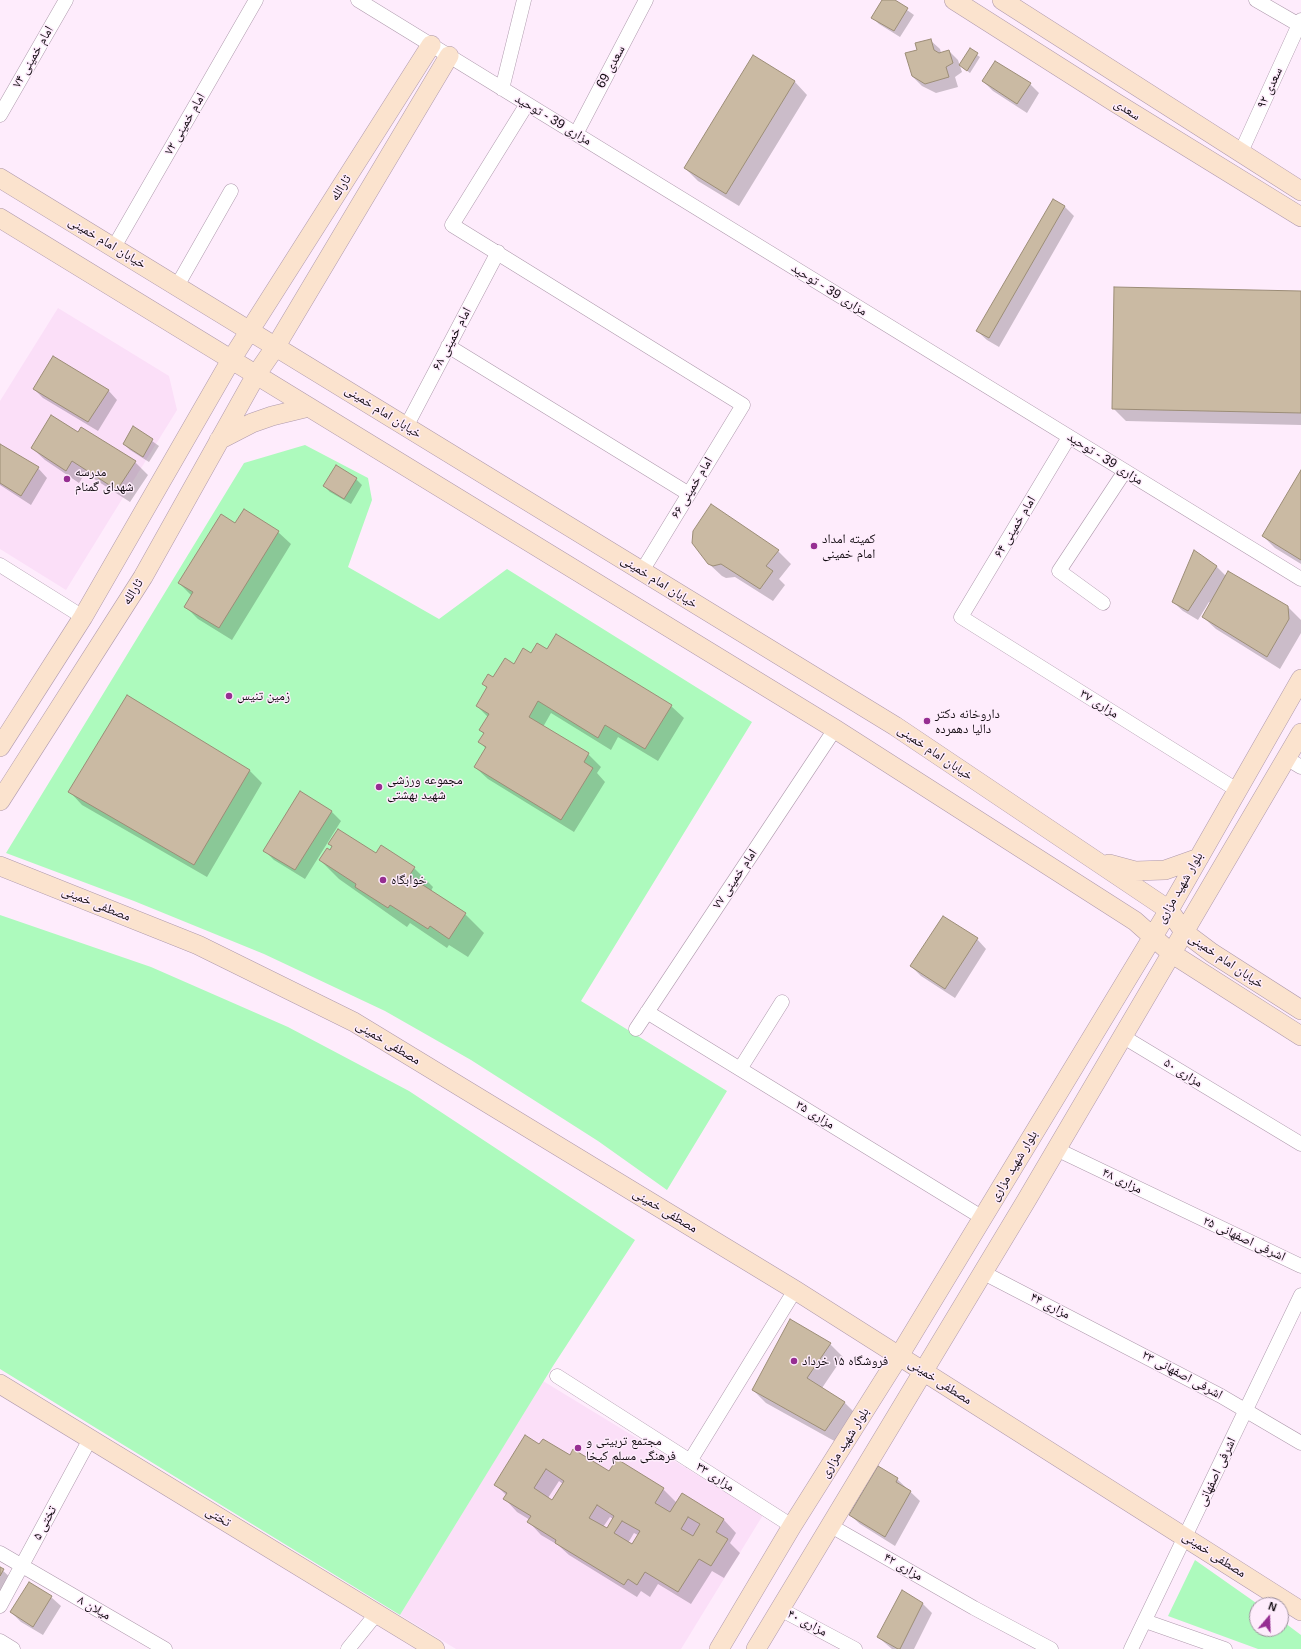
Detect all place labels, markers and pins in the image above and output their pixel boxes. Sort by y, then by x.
place label: مدرسه شهدای گمنام [75,464,134,495]
marker: مدرسه شهدای گمنام [62,474,72,484]
place label: کمیته امداد امام خمینی [822,531,875,562]
marker: کمیته امداد امام خمینی [809,541,819,551]
place label: زمین تنیس [237,688,290,704]
marker: زمین تنیس [224,691,234,701]
place label: داروخانه دکتر دالیا دهمرده [935,706,1000,737]
marker: داروخانه دکتر دالیا دهمرده [922,716,932,726]
place label: مجموعه ورزشی شهید بهشتی [387,772,463,803]
marker: مجموعه ورزشی شهید بهشتی [374,782,384,792]
place label: خوابگاه [391,872,427,888]
marker: خوابگاه [378,875,388,885]
place label: فروشگاه ۱۵ خرداد [802,1353,888,1369]
marker: فروشگاه ۱۵ خرداد [789,1356,799,1366]
place label: مجتمع تربیتی و فرهنگی مسلم کیخا [586,1433,676,1464]
marker: مجتمع تربیتی و فرهنگی مسلم کیخا [573,1443,583,1453]

